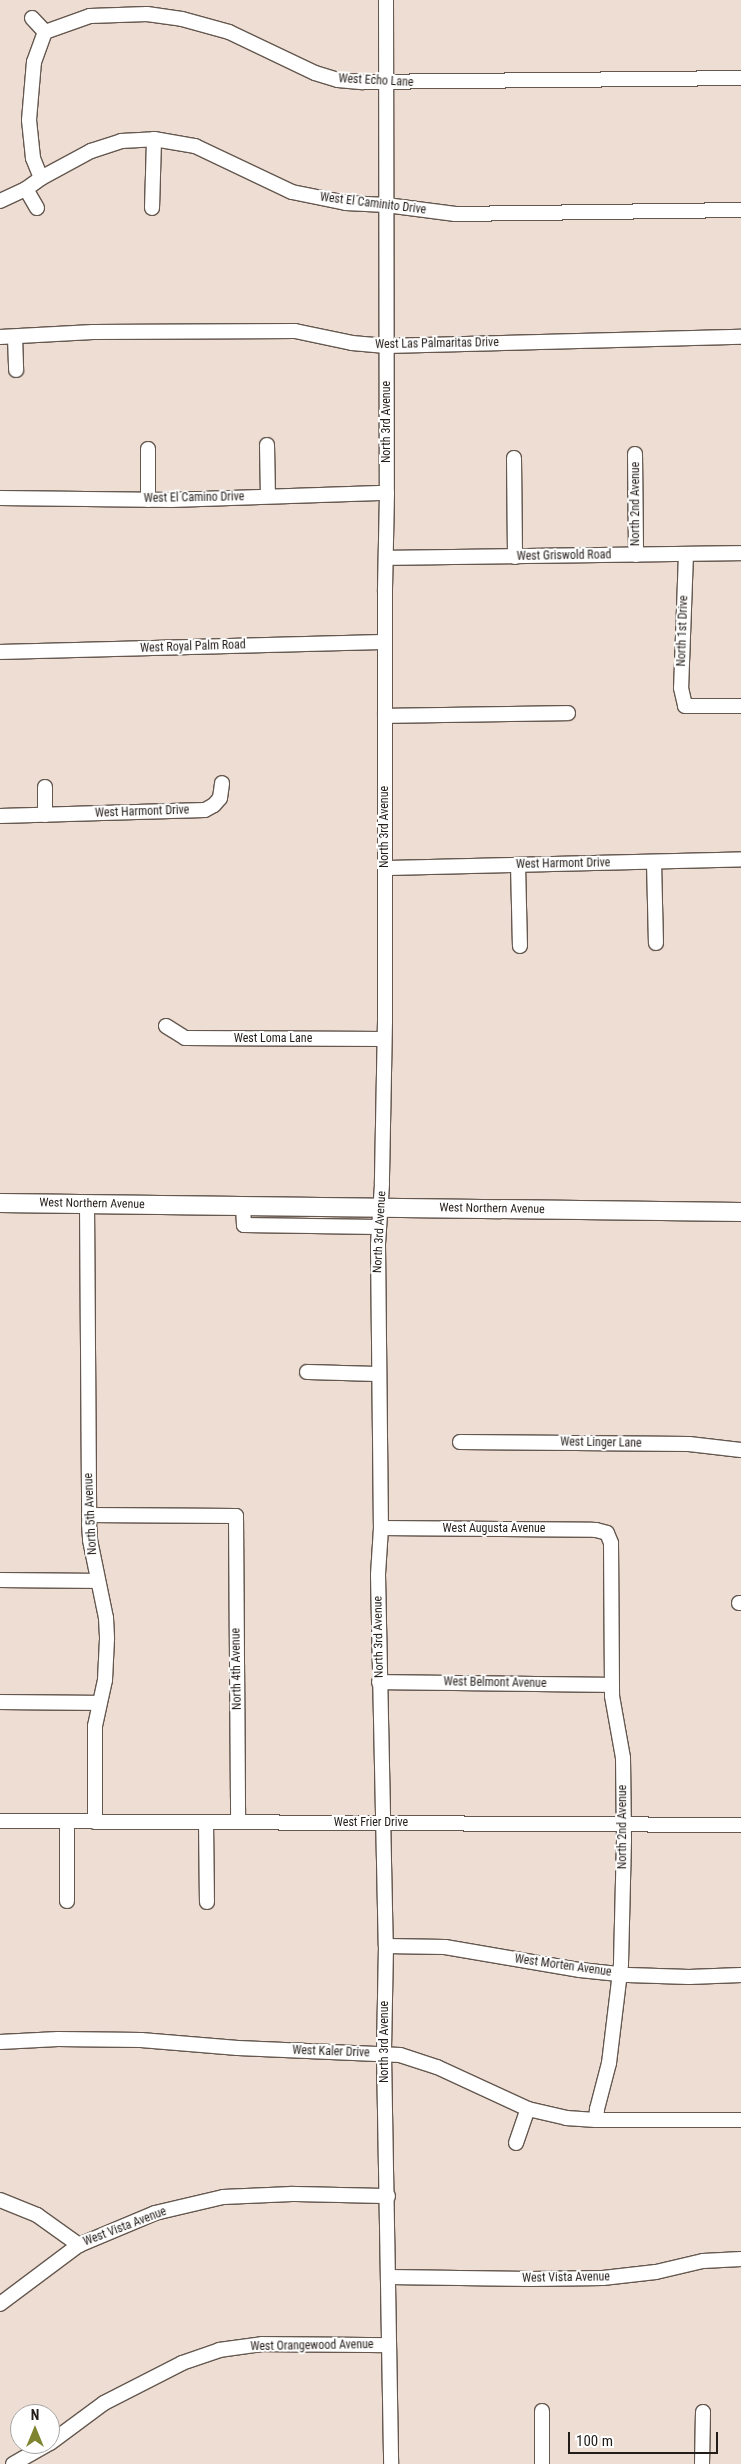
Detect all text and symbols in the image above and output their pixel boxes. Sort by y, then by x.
street label: West Echo Lane [338,72,414,90]
street label: West El Caminito Drive [319,190,427,218]
street label: West Las Palmaritas Drive [375,336,499,352]
street label: North 3rd Avenue [380,381,394,463]
street label: North 2nd Avenue [629,462,643,546]
street label: West El Camino Drive [144,490,244,506]
street label: West Griswold Road [517,548,611,564]
street label: North 1st Drive [675,595,691,667]
street label: West Royal Palm Road [140,638,246,656]
street label: North 3rd Avenue [378,786,392,868]
street label: West Harmont Drive [95,803,189,821]
street label: West Harmont Drive [516,856,610,872]
street label: West Loma Lane [234,1032,312,1046]
street label: North 3rd Avenue [371,1191,389,1273]
street label: West Northern Avenue [39,1196,145,1212]
street label: West Northern Avenue [439,1201,545,1217]
street label: West Linger Lane [560,1435,642,1451]
street label: North 5th Avenue [82,1473,100,1555]
street label: West Augusta Avenue [443,1522,545,1536]
street label: North 3rd Avenue [371,1596,387,1678]
street label: North 4th Avenue [229,1628,245,1710]
street label: West Belmont Avenue [443,1675,547,1691]
street label: North 2nd Avenue [616,1785,630,1869]
street label: West Frier Drive [334,1816,408,1830]
street label: West Morten Avenue [514,1952,612,1980]
street label: North 3rd Avenue [378,2001,392,2083]
street label: West Kaler Drive [292,2043,370,2061]
street label: West Vista Avenue [81,2205,169,2249]
street label: West Vista Avenue [522,2270,610,2286]
street label: West Orangewood Avenue [250,2338,374,2354]
north arrow [10,2404,60,2454]
text: N [31,2407,39,2423]
scale bar [571,2422,721,2454]
text: 100 m [576,2432,613,2450]

